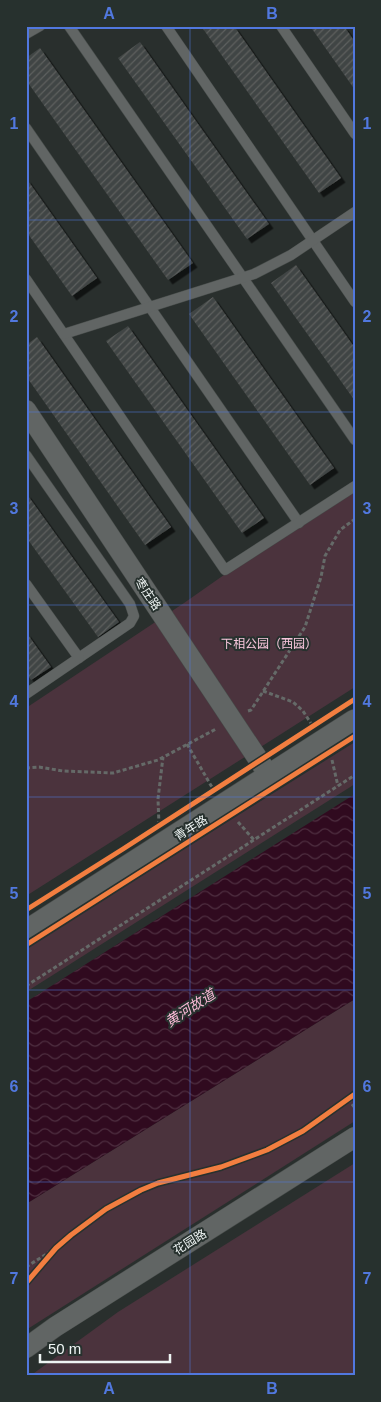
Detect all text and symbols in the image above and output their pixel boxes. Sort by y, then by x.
text: A [103,5,115,22]
text: B [266,5,278,22]
text: 1 [10,115,19,132]
text: 1 [363,115,372,132]
text: 2 [10,308,19,325]
text: 2 [363,308,372,325]
text: 3 [10,500,19,517]
text: 3 [363,500,372,517]
street label: 枣庄路 [132,575,164,613]
park label: 下相公园（西园） [221,637,317,651]
text: 4 [10,693,19,710]
text: 4 [363,693,372,710]
street label: 青年路 [172,813,210,843]
text: 5 [10,885,19,902]
text: 5 [363,885,372,902]
water label: 黄河故道 [162,985,220,1030]
text: 6 [10,1078,19,1095]
text: 6 [363,1078,372,1095]
street label: 花园路 [171,1227,209,1257]
text: 7 [10,1270,19,1287]
text: 7 [363,1270,372,1287]
scale bar [40,1332,170,1364]
text: 50 m [48,1340,81,1357]
text: A [103,1380,115,1397]
text: B [266,1380,278,1397]

